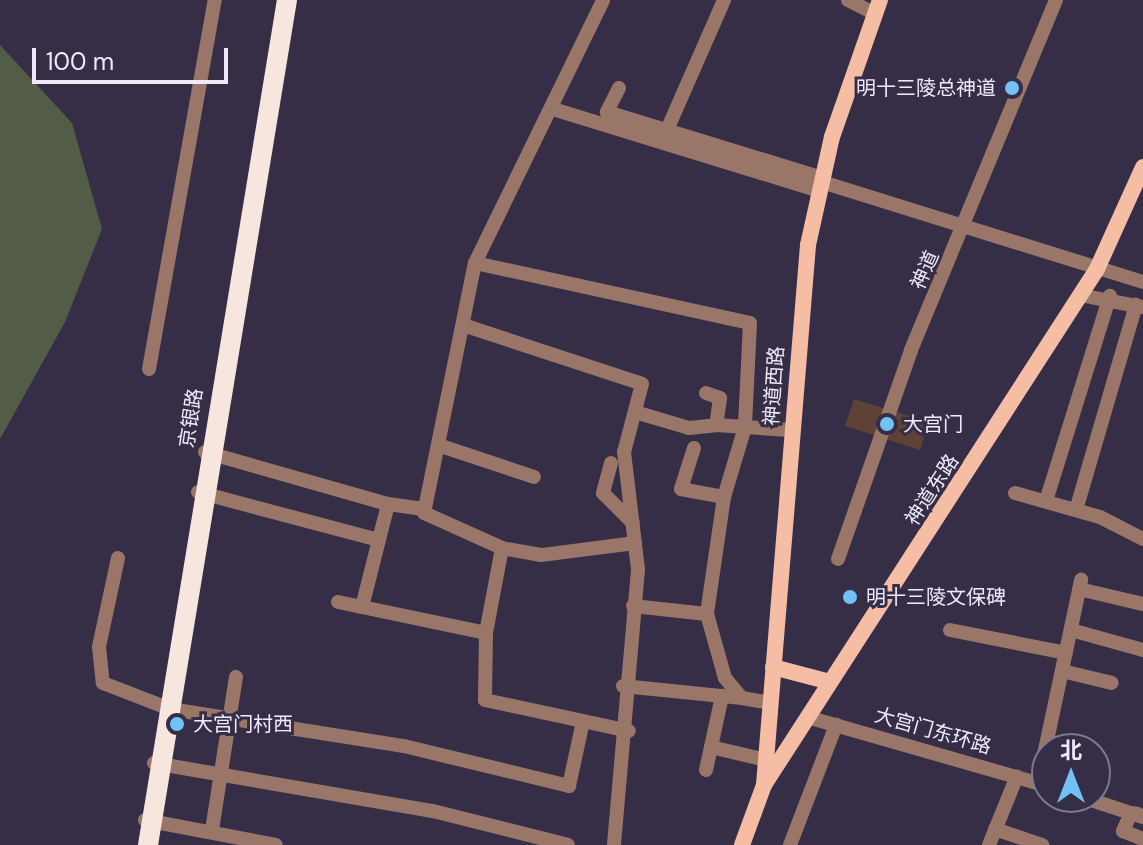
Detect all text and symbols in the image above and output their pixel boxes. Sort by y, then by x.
scale bar [36,32,232,82]
text: 100 m [46,46,114,77]
place label: 明十三陵总神道 [856,76,996,100]
marker: 明十三陵总神道 [1003,79,1021,97]
street label: 神道 [906,247,944,293]
street label: 神道西路 [759,345,789,427]
street label: 京银路 [174,386,208,450]
place label: 大宫门 [903,412,963,436]
marker: 大宫门 [878,415,896,433]
street label: 神道东路 [900,450,964,530]
place label: 明十三陵文保碑 [866,585,1006,609]
marker: 明十三陵文保碑 [841,588,859,606]
street label: 大宫门东环路 [872,703,994,759]
place label: 大宫门村西 [193,712,293,736]
marker: 大宫门村西 [168,715,186,733]
north arrow [1031,733,1111,813]
text: 北 [1060,736,1082,765]

